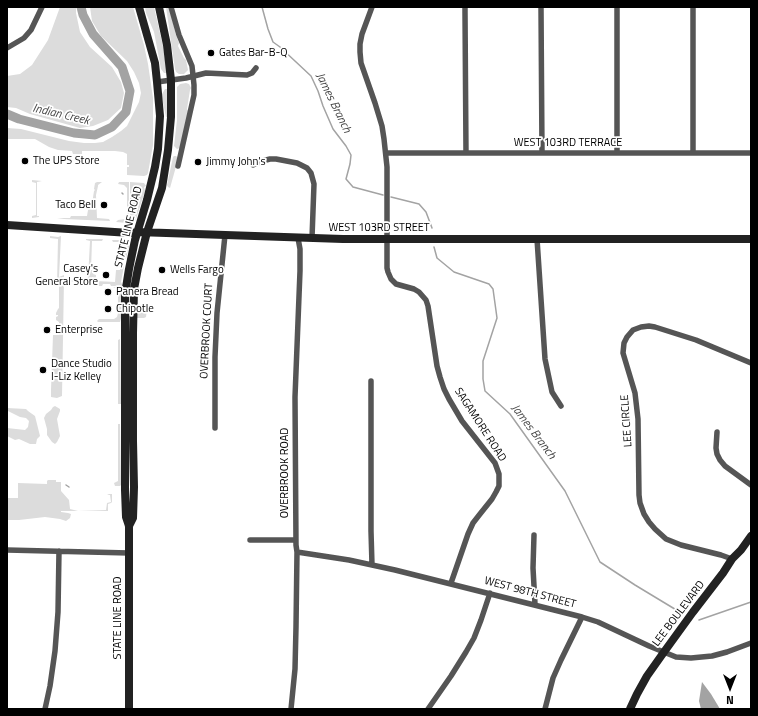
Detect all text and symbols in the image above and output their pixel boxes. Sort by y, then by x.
place label: Gates Bar-B-Q [219,46,287,60]
marker: Gates Bar-B-Q [206,48,216,58]
water label: James Branch [312,71,354,135]
water label: Indian Creek [31,101,91,129]
street label: WEST 103RD TERRACE [514,136,622,150]
place label: The UPS Store [33,154,99,168]
place label: Jimmy John's [206,155,266,169]
marker: The UPS Store [20,156,30,166]
marker: Jimmy John's [193,157,203,167]
street label: STATE LINE ROAD [113,185,145,269]
place label: Taco Bell [55,198,96,212]
marker: Taco Bell [99,200,109,210]
street label: WEST 103RD STREET [328,221,430,235]
place label: Casey's General Store [35,262,98,288]
place label: Wells Fargo [170,263,224,277]
marker: Wells Fargo [157,265,167,275]
marker: Casey's General Store [101,270,111,280]
street label: OVERBROOK COURT [198,283,216,379]
place label: Panera Bread [116,285,179,299]
marker: Panera Bread [103,287,113,297]
place label: Chipotle [116,302,154,316]
marker: Chipotle [103,304,113,314]
place label: Enterprise [55,323,103,337]
marker: Enterprise [42,325,52,335]
place label: Dance Studio I-Liz Kelley [51,357,112,383]
marker: Dance Studio I-Liz Kelley [38,365,48,375]
street label: SAGAMORE ROAD [451,386,509,464]
street label: LEE CIRCLE [619,394,635,448]
water label: James Branch [508,402,558,462]
street label: OVERBROOK ROAD [278,428,292,518]
street label: WEST 98TH STREET [483,574,577,612]
street label: STATE LINE ROAD [111,576,125,660]
street label: LEE BOULEVARD [650,579,708,649]
north arrow [710,668,750,708]
text: N [726,692,734,708]

